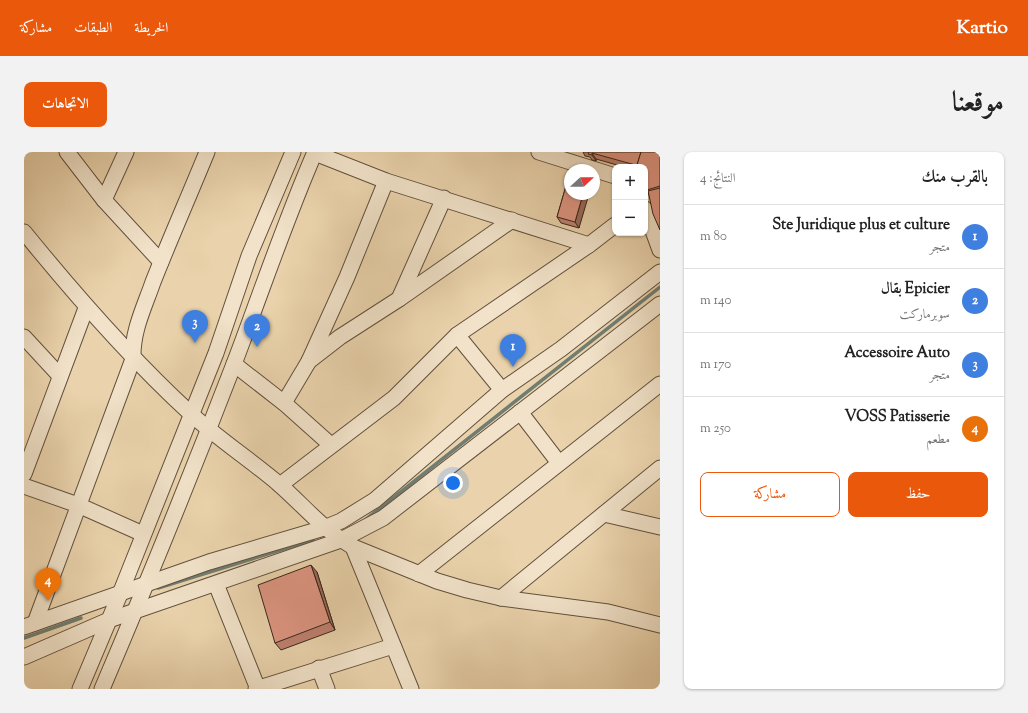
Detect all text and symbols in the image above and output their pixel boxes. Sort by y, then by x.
text: Kartio [956,15,1008,42]
text: مشاركة [20,19,52,39]
text: الطبقات [74,19,112,39]
text: الخريطة [134,19,168,39]
button: الاتجاهات [24,82,107,127]
text: موقعنا [952,84,1004,124]
north arrow [564,164,600,200]
map controls [612,164,648,236]
button: + [612,164,648,200]
text: بالقرب منك [922,166,988,190]
text: النتائج: 4 [700,170,736,188]
button: − [612,200,648,236]
text: Ste Juridique plus et culture [772,215,950,236]
text: 80 m [700,228,727,246]
text: 1 [973,228,977,246]
text: متجر [929,239,950,257]
text: Epicier بقال [881,279,950,300]
text: 140 m [700,292,731,310]
text: 2 [972,292,978,310]
text: سوبرماركت [900,306,950,324]
pin: 3 [182,310,208,343]
pin: 2 [244,314,270,347]
pin: 1 [500,334,526,367]
text: Accessoire Auto [844,343,950,364]
text: 170 m [700,356,731,374]
text: 3 [972,356,978,374]
text: متجر [929,367,950,385]
text: VOSS Patisserie [844,407,950,428]
text: 250 m [700,420,731,438]
text: 4 [972,420,978,438]
text: مطعم [926,431,950,449]
button: مشاركة [700,472,840,517]
button: حفظ [848,472,988,517]
your location [443,473,463,493]
pin: 4 [35,568,61,601]

